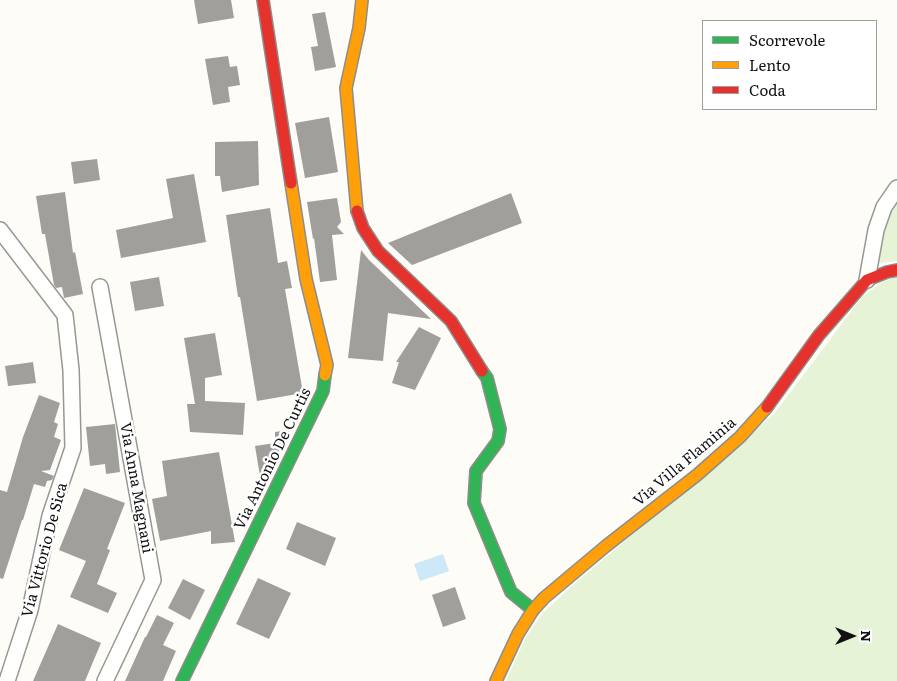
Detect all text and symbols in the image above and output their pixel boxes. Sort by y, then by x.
legend [702,20,877,110]
text: Scorrevole [749,28,825,51]
text: Lento [749,53,790,76]
text: Coda [749,78,786,101]
street label: Via Antonio De Curtis [231,385,315,533]
street label: Via Villa Flaminia [630,414,740,510]
street label: Via Anna Magnani [116,421,156,555]
street label: Via Vittorio De Sica [18,481,72,619]
north arrow [827,611,877,661]
text: N [857,630,877,642]

